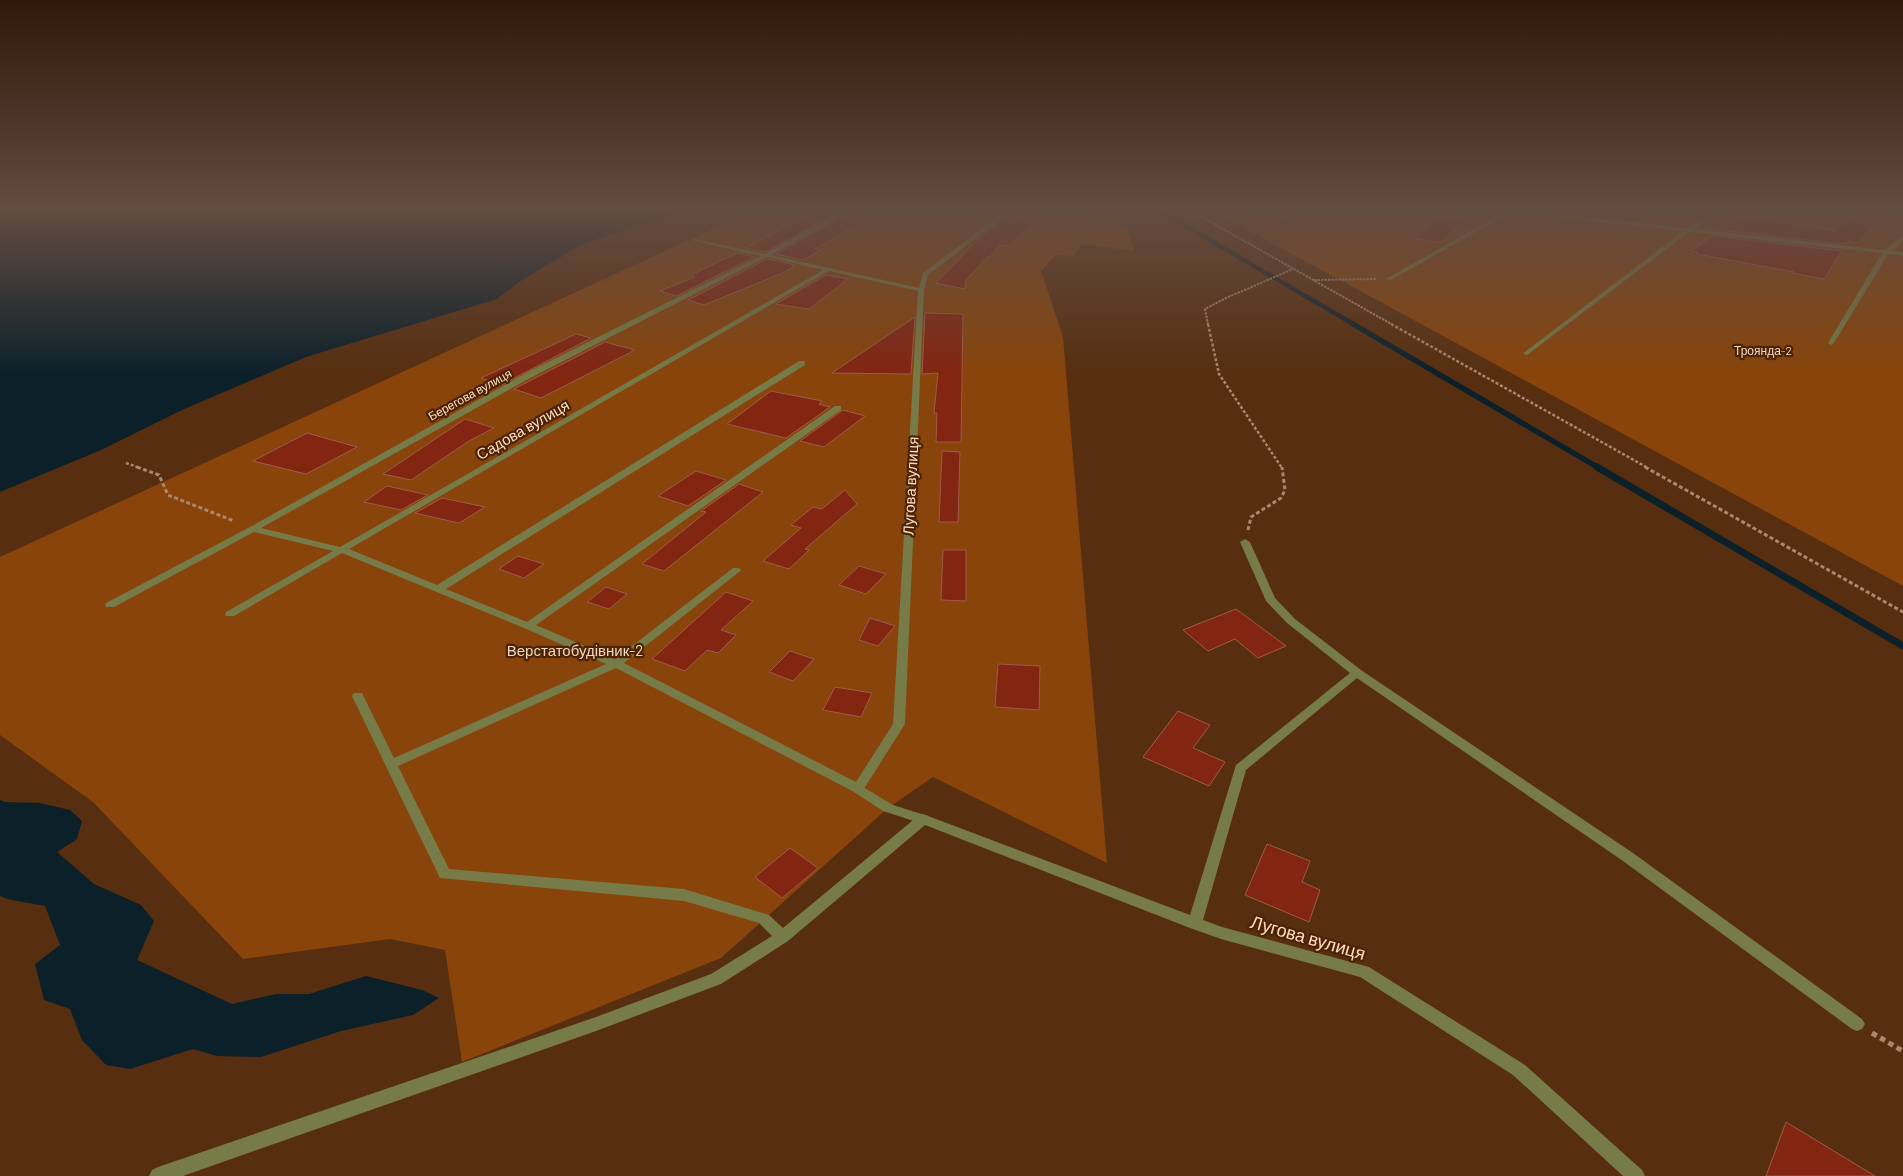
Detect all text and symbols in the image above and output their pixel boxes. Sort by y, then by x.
park label: Троянда-2 [1734,343,1792,358]
street label: Берегова вулиця [425,365,514,424]
street label: Садова вулиця [473,395,572,463]
street label: Лугова вулиця [898,436,922,536]
park label: Верстатобудівник-2 [507,641,643,659]
street label: Лугова вулиця [1248,910,1368,964]

